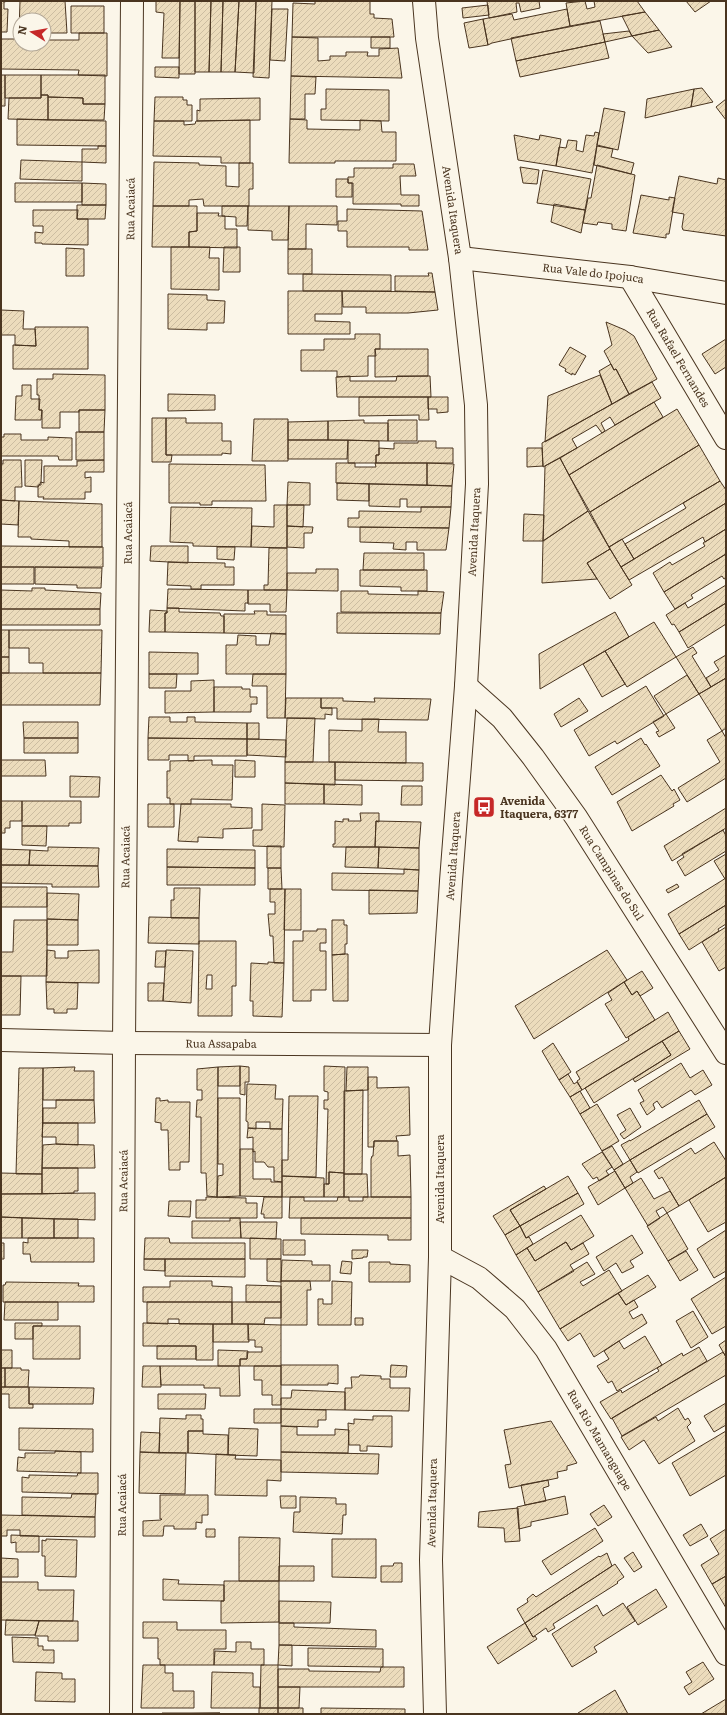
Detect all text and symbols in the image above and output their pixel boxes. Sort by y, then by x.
north arrow [12,12,52,52]
text: N [12,24,30,36]
street label: Avenida Itaquera [439,164,468,255]
street label: Rua Acaiacá [121,177,138,241]
street label: Rua Vale do Ipojuca [542,258,645,286]
street label: Rua Rafael Fernandes [643,305,715,410]
street label: Avenida Itaquera [463,487,483,577]
street label: Rua Acaiacá [119,501,135,565]
place label: Avenida Itaquera, 6377 [500,792,578,821]
bus stop icon: Avenida Itaquera, 6377 [471,794,497,820]
street label: Avenida Itaquera [441,811,463,901]
street label: Rua Campinas do Sul [576,822,649,923]
street label: Rua Acaiacá [116,825,133,889]
street label: Rua Assapaba [185,1034,257,1051]
street label: Avenida Itaquera [431,1134,447,1224]
street label: Rua Acaiacá [114,1149,131,1213]
street label: Rua Rio Mamanguape [564,1386,637,1493]
street label: Avenida Itaquera [422,1458,440,1548]
street label: Rua Acaiacá [113,1473,129,1537]

